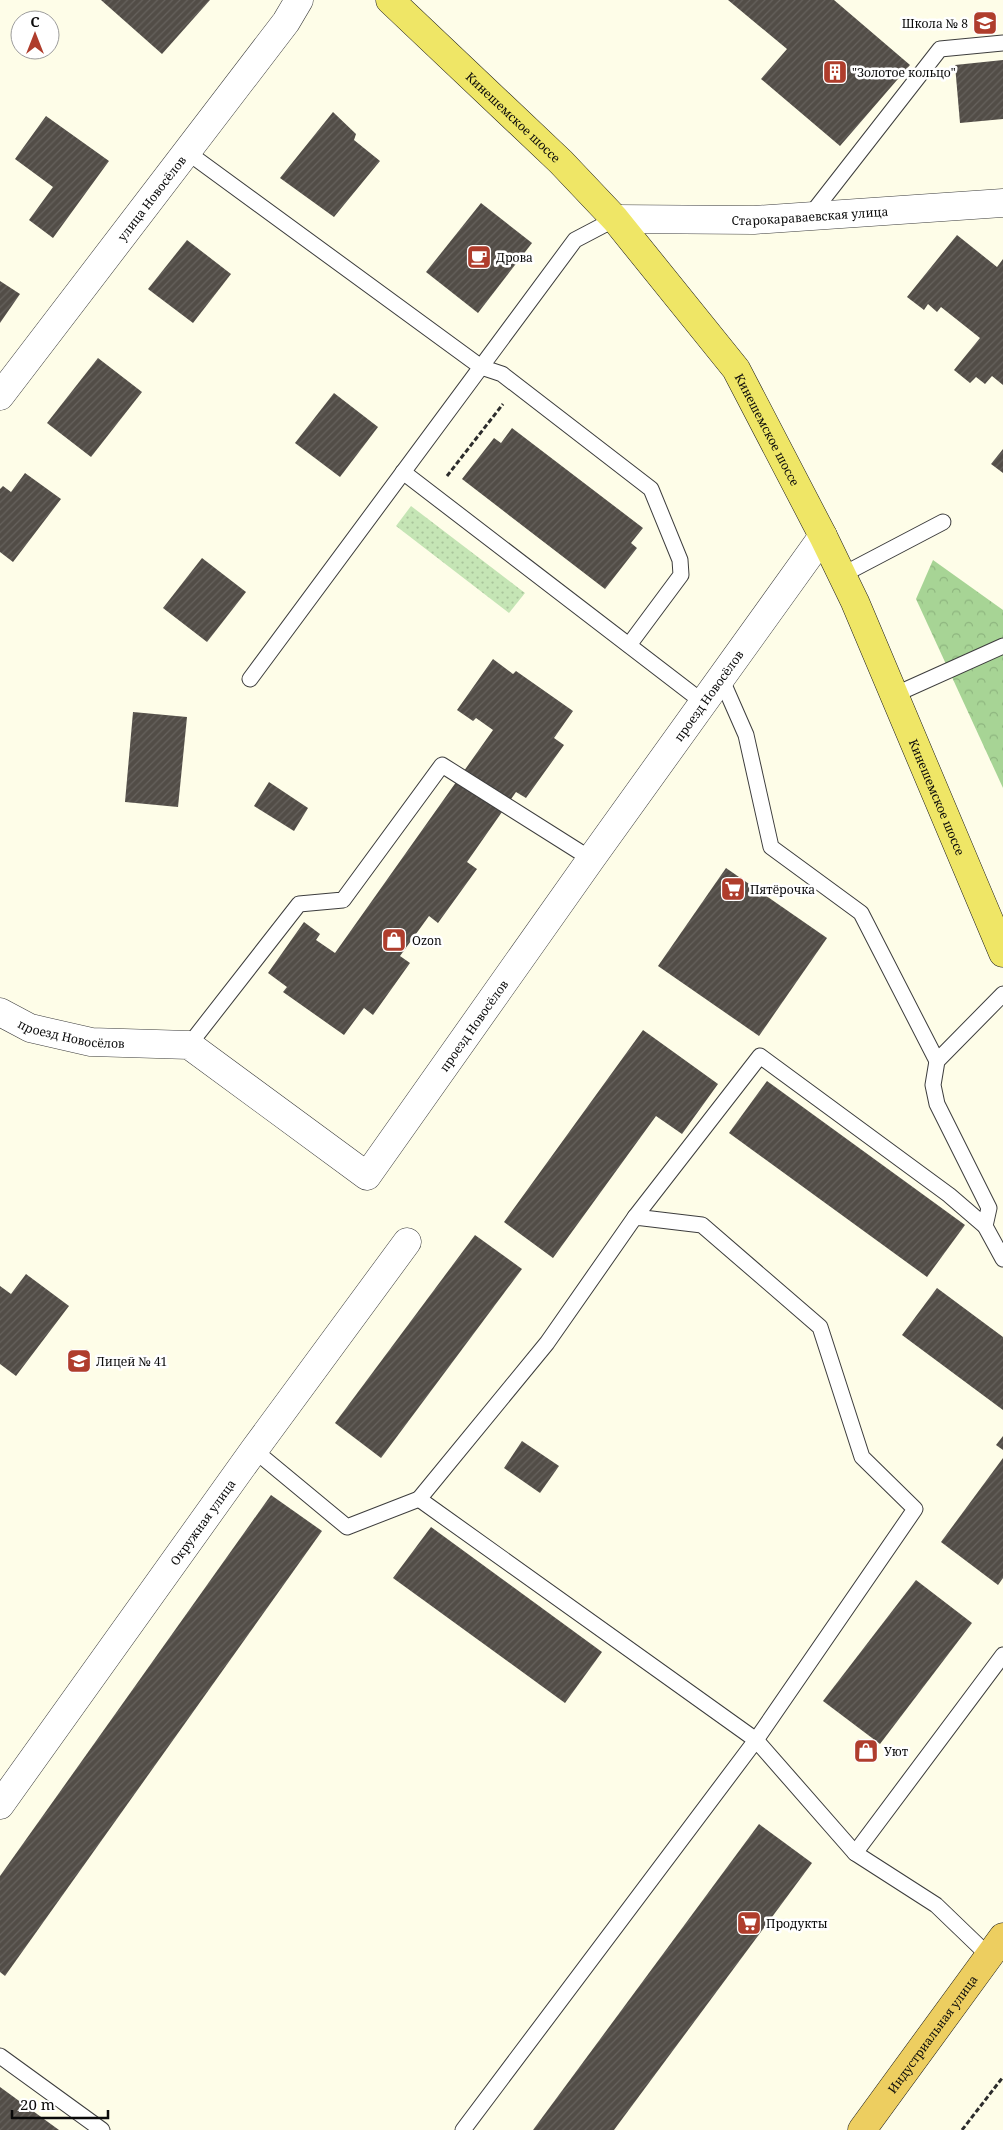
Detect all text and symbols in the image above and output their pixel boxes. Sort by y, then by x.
north arrow [10,10,60,60]
school or university icon: Школа № 8 [972,10,998,36]
text: С [30,12,40,31]
place label: Школа № 8 [902,15,968,32]
building icon: "Золотое кольцо" [822,59,848,85]
place label: "Золотое кольцо" [852,64,956,81]
street label: Кинешемское шоссе [462,68,565,166]
street label: улица Новосёлов [113,152,190,245]
street label: Старокараваевская улица [731,202,889,229]
cafe icon: Дрова [466,244,492,270]
place label: Дрова [496,249,533,266]
street label: Кинешемское шоссе [731,370,804,489]
street label: проезд Новосёлов [670,646,747,745]
street label: Кинешемское шоссе [905,736,969,858]
supermarket icon: Пятёрочка [720,876,746,902]
place label: Пятёрочка [750,881,815,898]
shop icon: Ozon [381,927,407,953]
place label: Ozon [412,932,442,949]
street label: проезд Новосёлов [435,976,512,1075]
street label: проезд Новосёлов [15,1015,125,1052]
school or university icon: Лицей № 41 [66,1348,92,1374]
place label: Лицей № 41 [96,1353,167,1370]
street label: Окружная улица [166,1475,239,1568]
shop icon: Уют [853,1738,879,1764]
place label: Уют [884,1743,909,1760]
supermarket icon: Продукты [736,1910,762,1936]
place label: Продукты [766,1915,828,1932]
street label: Индустриальная улица [883,1971,981,2097]
scale bar [12,2088,109,2120]
text: 20 m [20,2094,55,2114]

